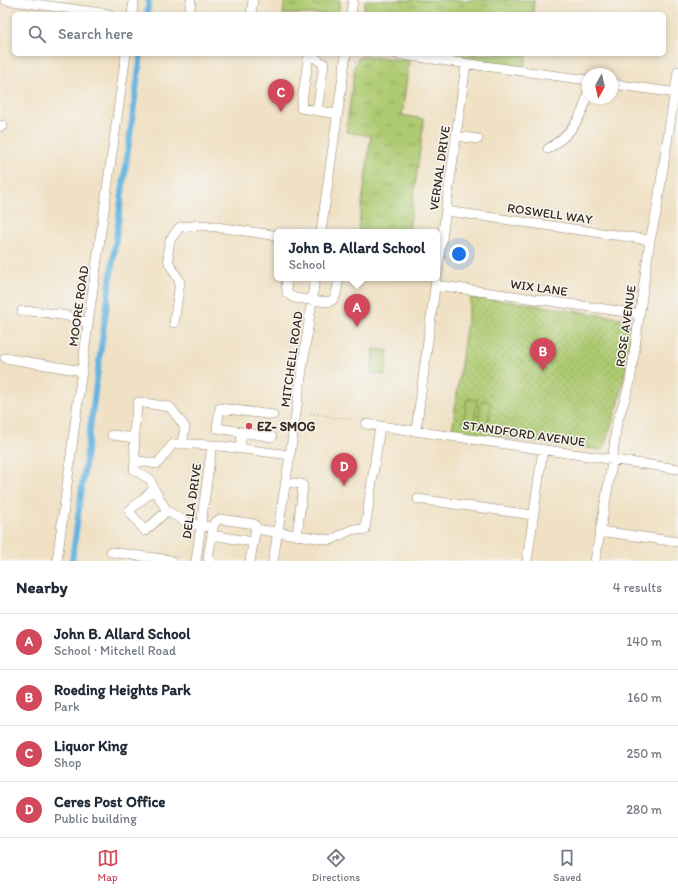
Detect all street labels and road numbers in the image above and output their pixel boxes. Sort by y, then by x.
street label: VERNAL DRIVE [426,125,453,211]
street label: ROSWELL WAY [506,200,594,227]
street label: MOORE ROAD [65,264,92,348]
street label: WIX LANE [509,276,569,299]
street label: ROSE AVENUE [612,284,639,368]
street label: MITCHELL ROAD [277,310,306,408]
street label: STANDFORD AVENUE [462,417,586,450]
street label: DELLA DRIVE [179,462,204,540]

